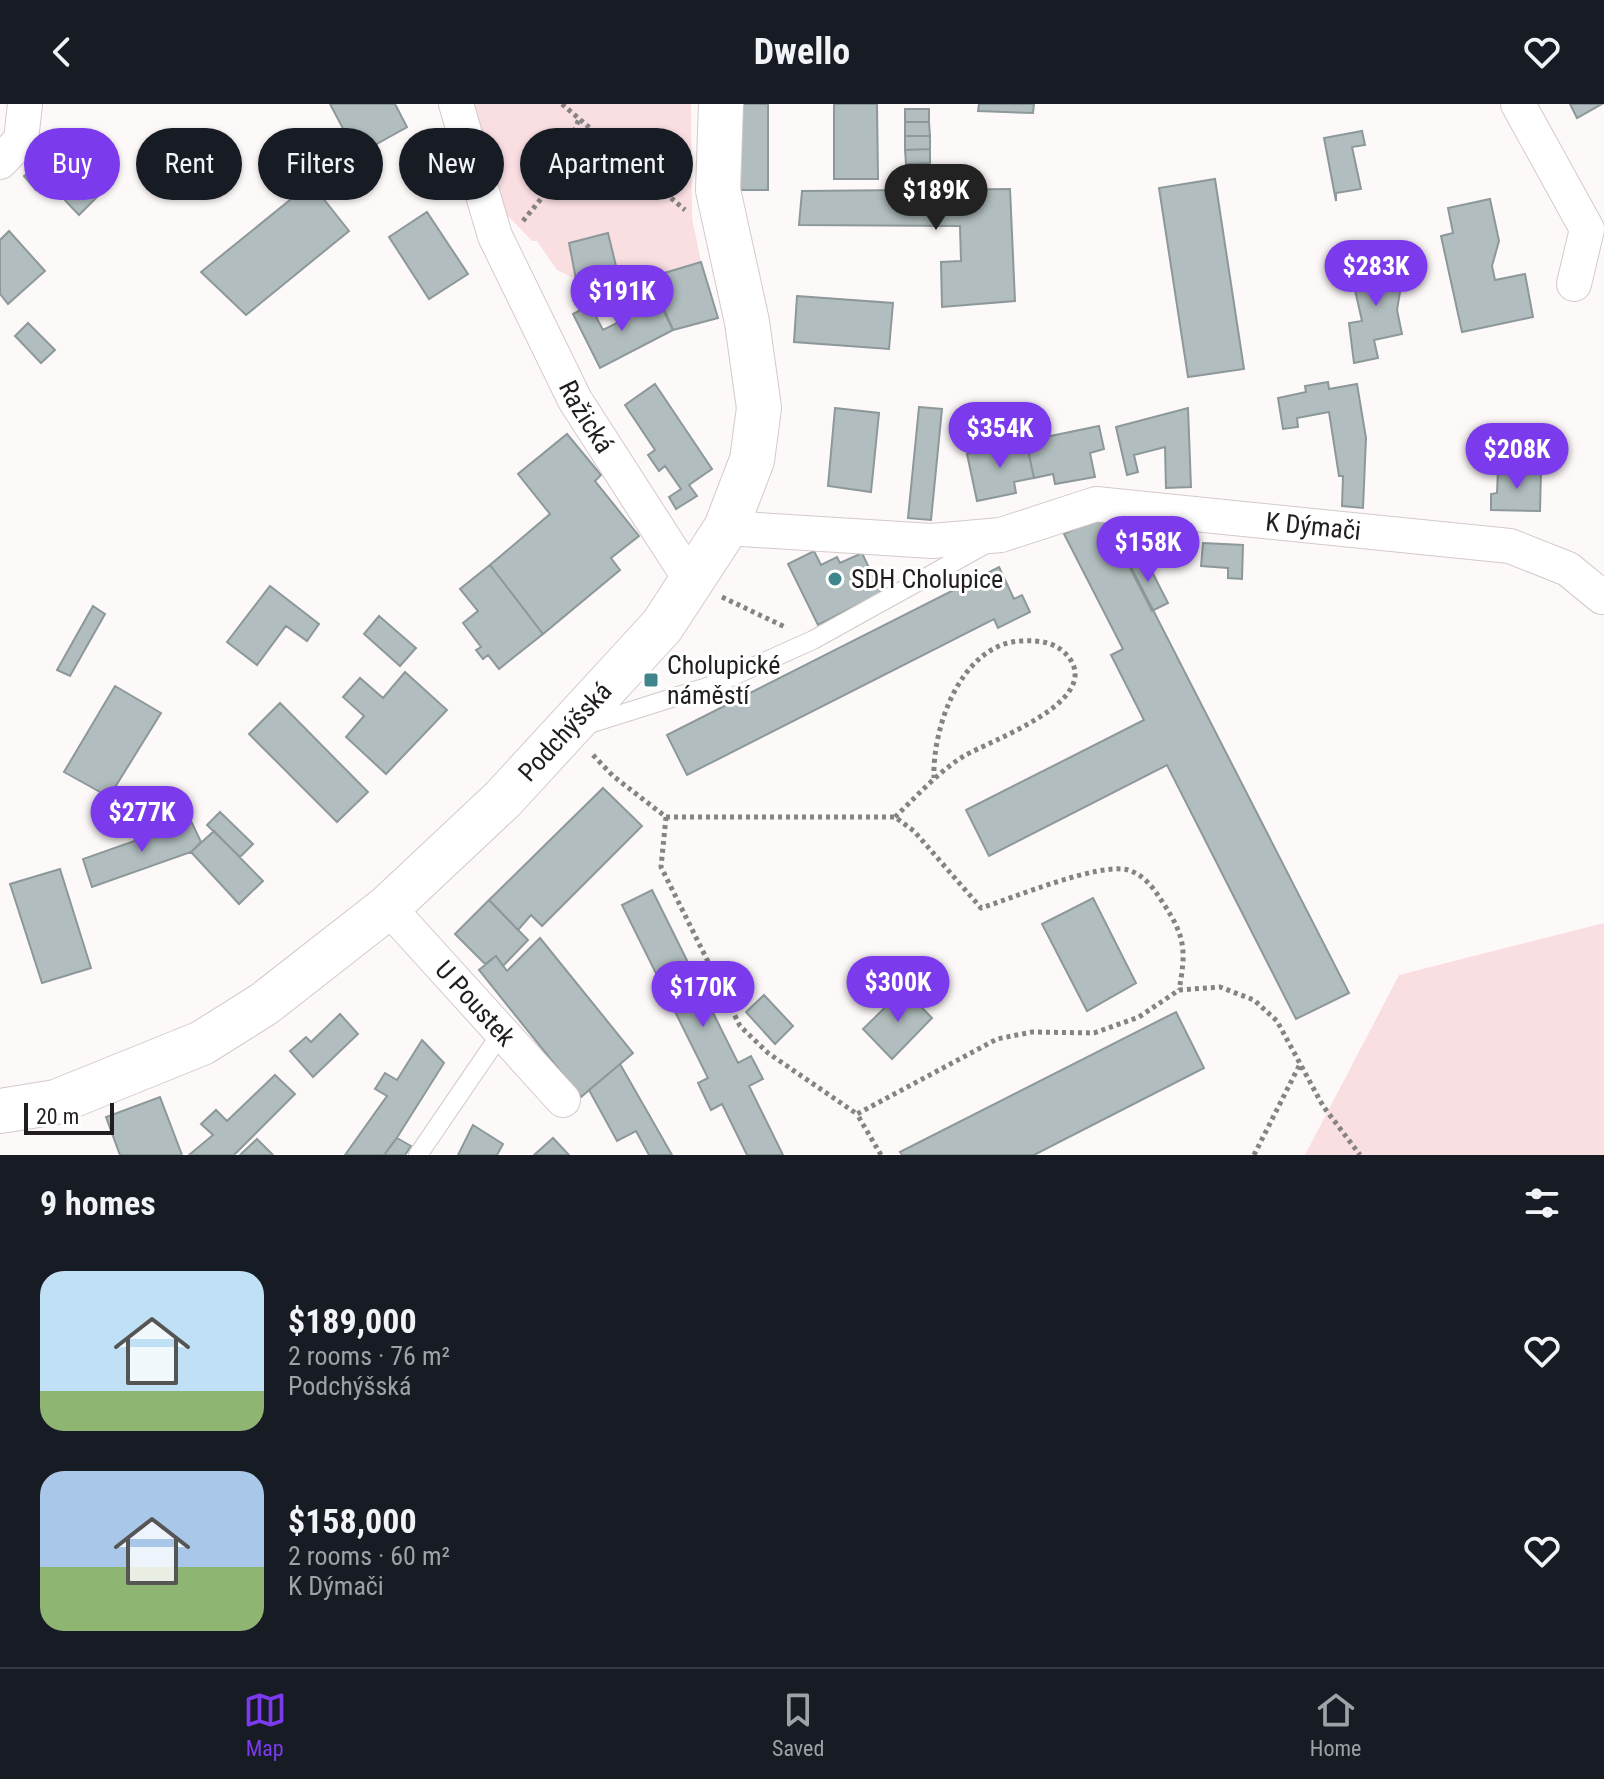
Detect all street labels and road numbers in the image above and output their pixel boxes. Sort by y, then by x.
street label: Ražická [553,375,620,458]
street label: K Dýmači [1264,506,1362,546]
street label: Podchýšská [512,676,618,787]
street label: U Poustek [429,955,522,1052]

